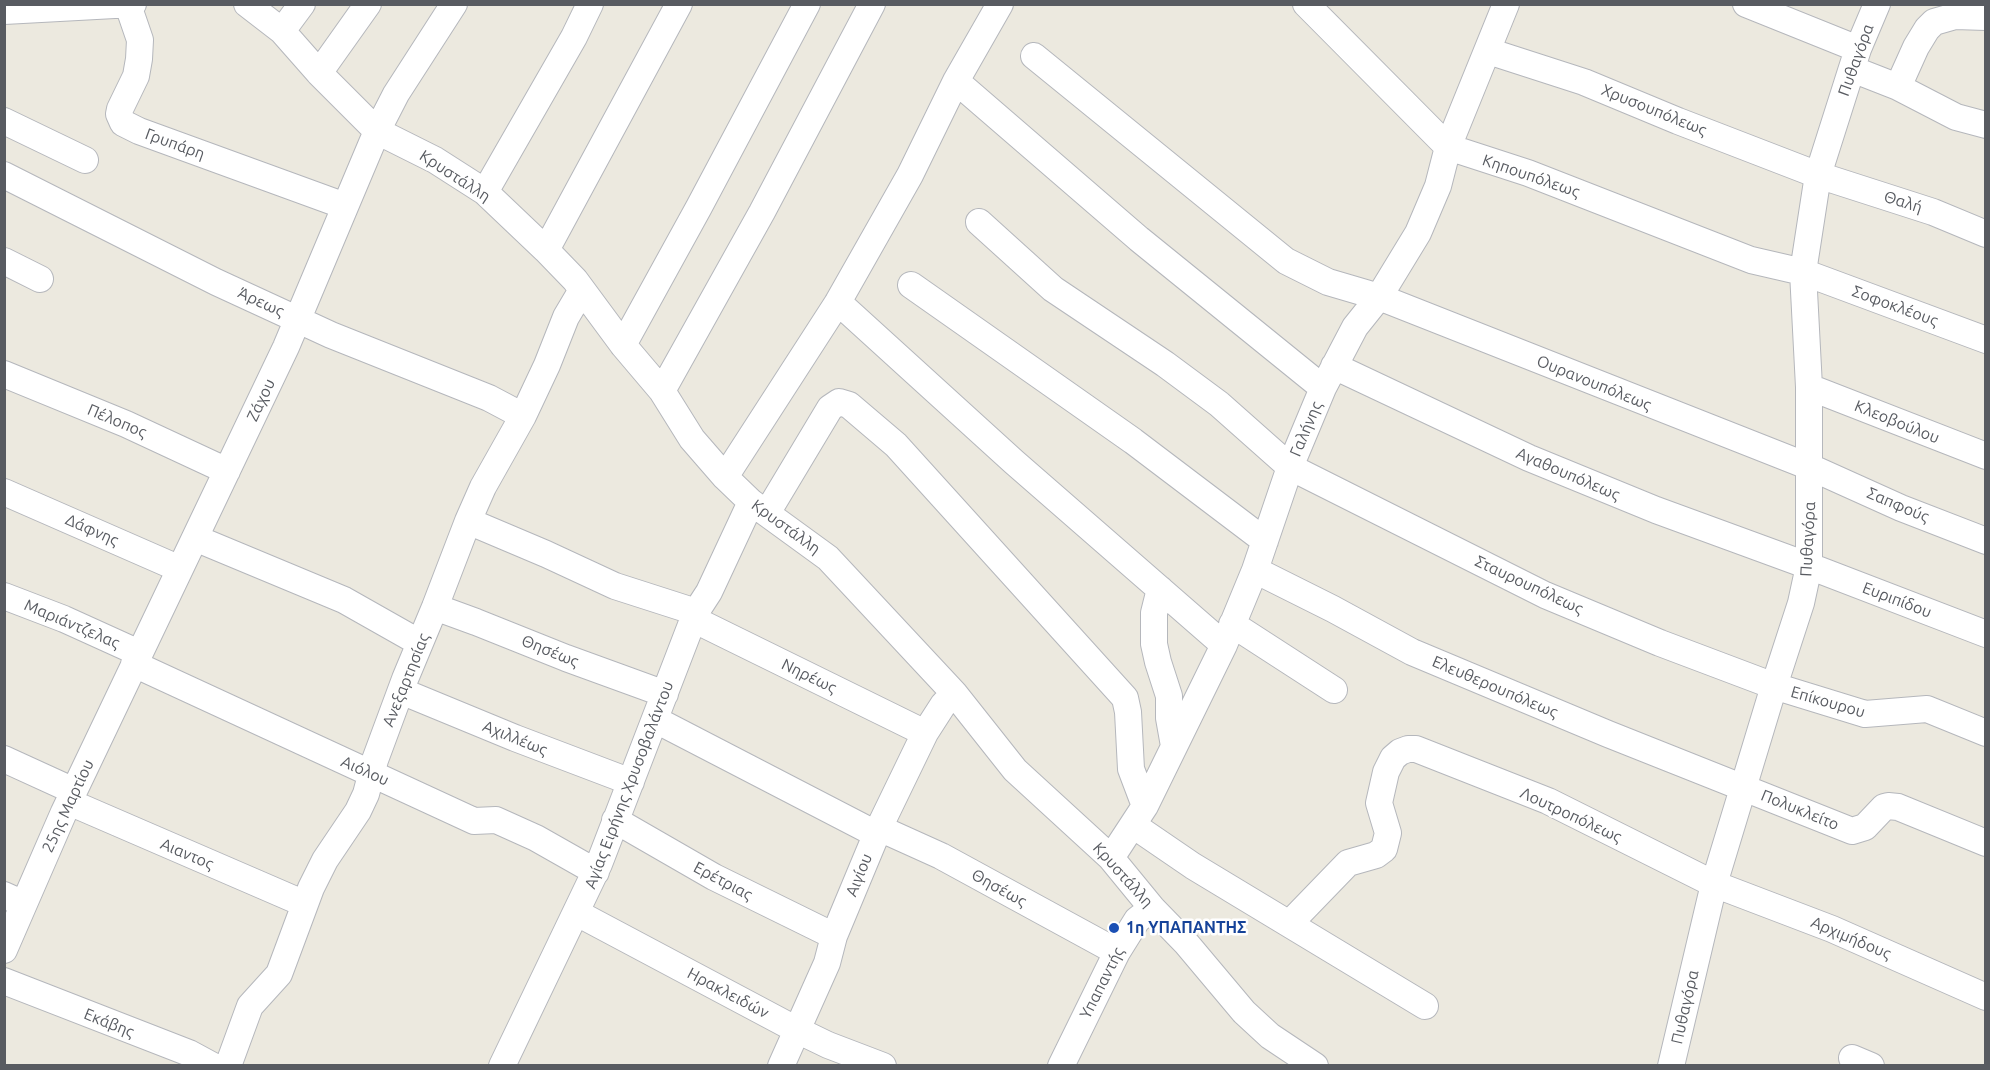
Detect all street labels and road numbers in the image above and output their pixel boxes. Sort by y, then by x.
street label: Πυθαγόρα [1834,21,1878,99]
street label: Χρυσουπόλεως [1599,80,1709,140]
street label: Γρυπάρη [142,124,208,164]
street label: Κρυστάλλη [416,146,494,206]
street label: Κηπουπόλεως [1480,150,1582,202]
street label: Θαλή [1881,187,1925,217]
street label: Σοφοκλέους [1849,282,1941,330]
street label: Άρεως [235,283,287,321]
street label: Ουρανουπόλεως [1534,351,1654,415]
street label: Ζάχου [243,376,279,424]
street label: Κλεοβούλου [1852,396,1942,448]
street label: Γαλήνης [1286,398,1326,460]
street label: Πέλοπος [84,400,150,442]
street label: Αγαθουπόλεως [1513,444,1623,504]
street label: Σαπφούς [1864,483,1932,527]
street label: Κρυστάλλη [748,496,824,558]
street label: Πυθαγόρα [1796,501,1820,577]
street label: Δάφνης [62,510,122,550]
street label: Σταυρουπόλεως [1472,552,1586,618]
street label: Ευριπίδου [1860,578,1934,622]
street label: Μαριάντζελας [21,595,123,653]
street label: Ανεξαρτησίας [379,630,433,730]
street label: Θησέως [519,631,581,671]
street label: Ελευθερουπόλεως [1429,652,1561,722]
street label: Νηρέως [778,655,840,697]
street label: Αγίας Ειρήνης Χρυσοβαλάντου [580,678,678,892]
street label: Επίκουρου [1789,682,1867,722]
street label: Αχιλλέως [480,716,550,760]
street label: Αιόλου [338,752,392,790]
street label: 25ης Μαρτίου [38,756,98,856]
street label: Λουτροπόλεως [1517,783,1625,847]
street label: Πολυκλείτο [1758,786,1842,834]
street label: Αιαντος [158,834,216,874]
street label: Κρυστάλλη [1089,839,1157,911]
street label: Αιγίου [842,851,876,899]
street label: Ερέτριας [690,858,756,904]
street label: Θησέως [968,865,1030,911]
street label: Αρχιμήδους [1808,913,1894,963]
street label: Υπαπαντής [1076,944,1128,1022]
street label: Ηρακλειδών [684,964,772,1022]
street label: Πυθαγόρα [1667,968,1703,1046]
street label: Εκάβης [81,1004,137,1042]

